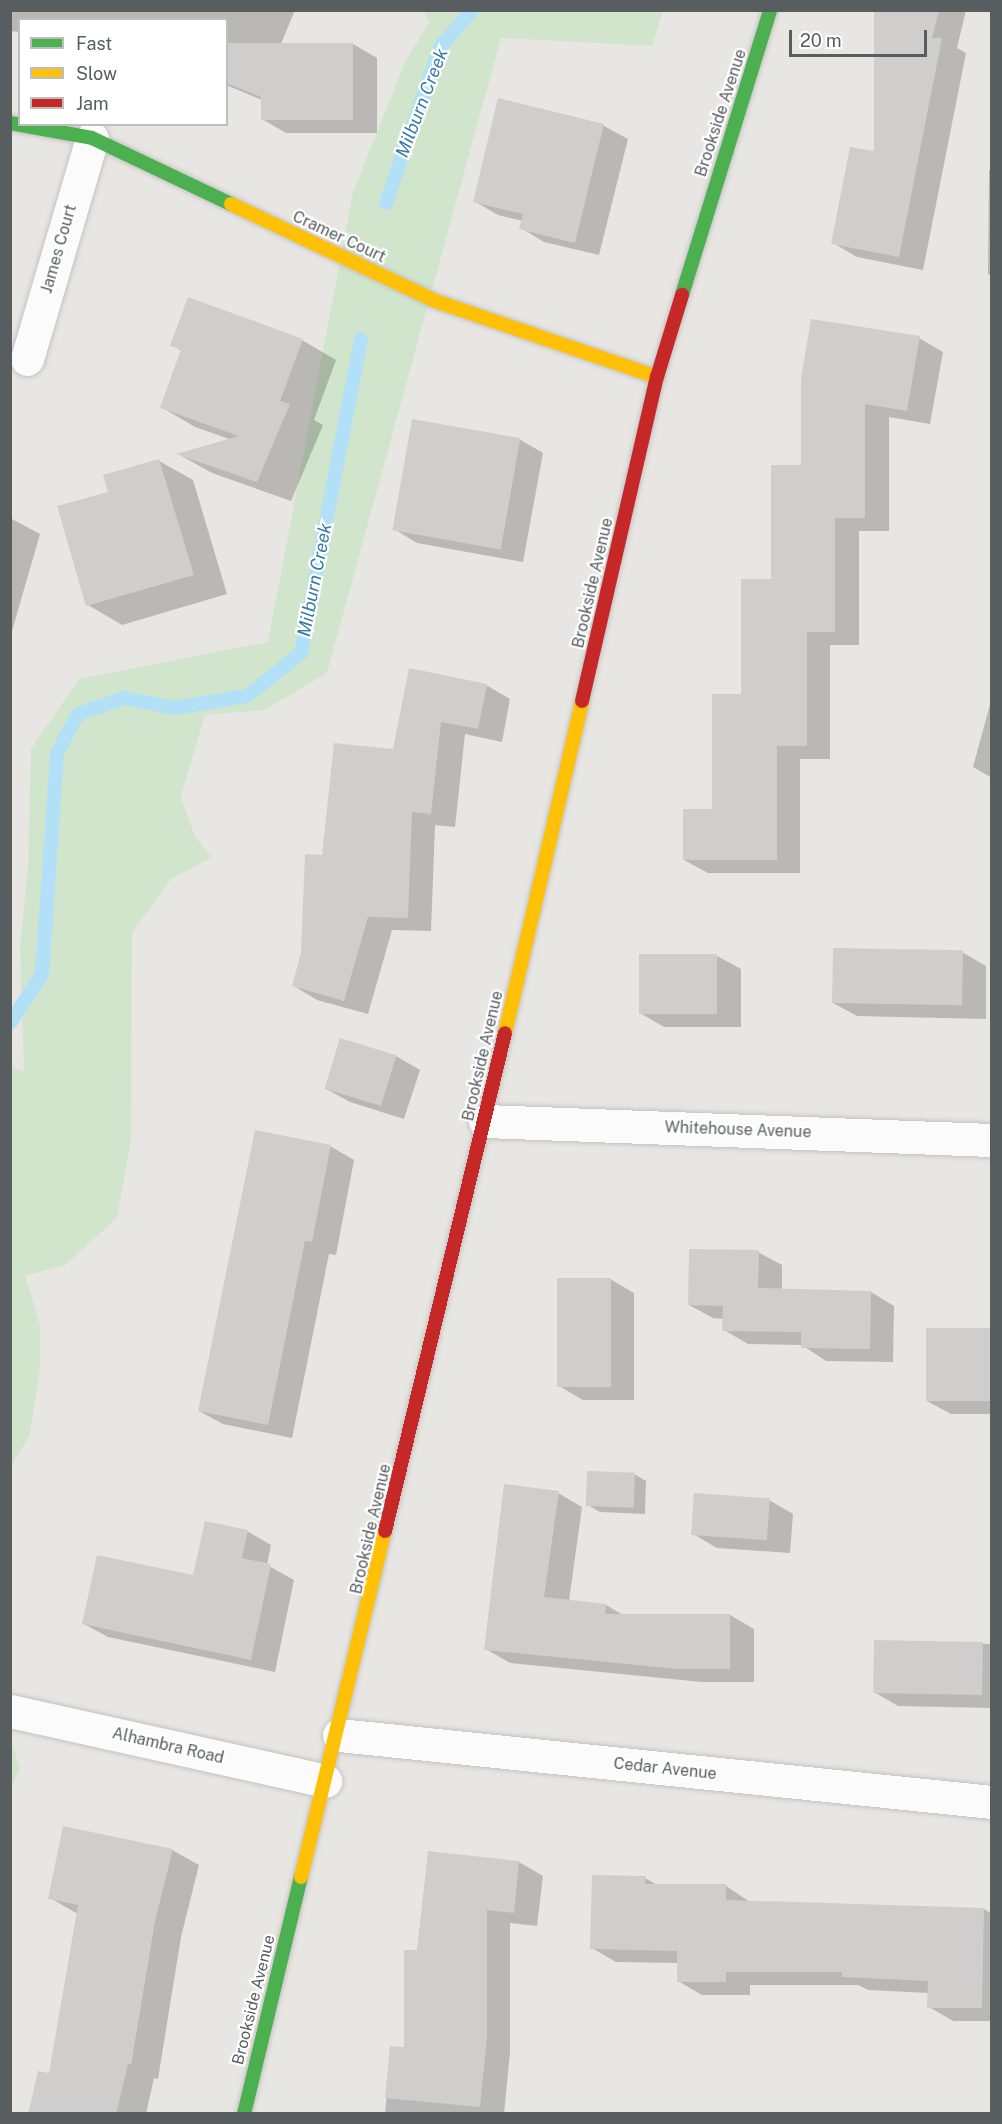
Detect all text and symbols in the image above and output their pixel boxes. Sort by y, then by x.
legend [18,18,228,126]
scale bar [792,18,930,56]
text: 20 m [800,30,842,51]
text: Fast [76,33,112,54]
water label: Milburn Creek [391,45,453,161]
street label: Brookside Avenue [691,47,751,179]
text: Slow [76,63,117,84]
text: Jam [76,93,109,114]
street label: James Court [37,202,81,296]
street label: Cramer Court [289,207,389,267]
street label: Brookside Avenue [569,516,617,650]
water label: Milburn Creek [293,522,337,638]
street label: Brookside Avenue [459,989,507,1123]
street label: Whitehouse Avenue [664,1118,812,1142]
street label: Brookside Avenue [347,1462,395,1596]
street label: Alhambra Road [110,1724,226,1768]
street label: Cedar Avenue [613,1754,717,1784]
street label: Brookside Avenue [229,1933,279,2067]

